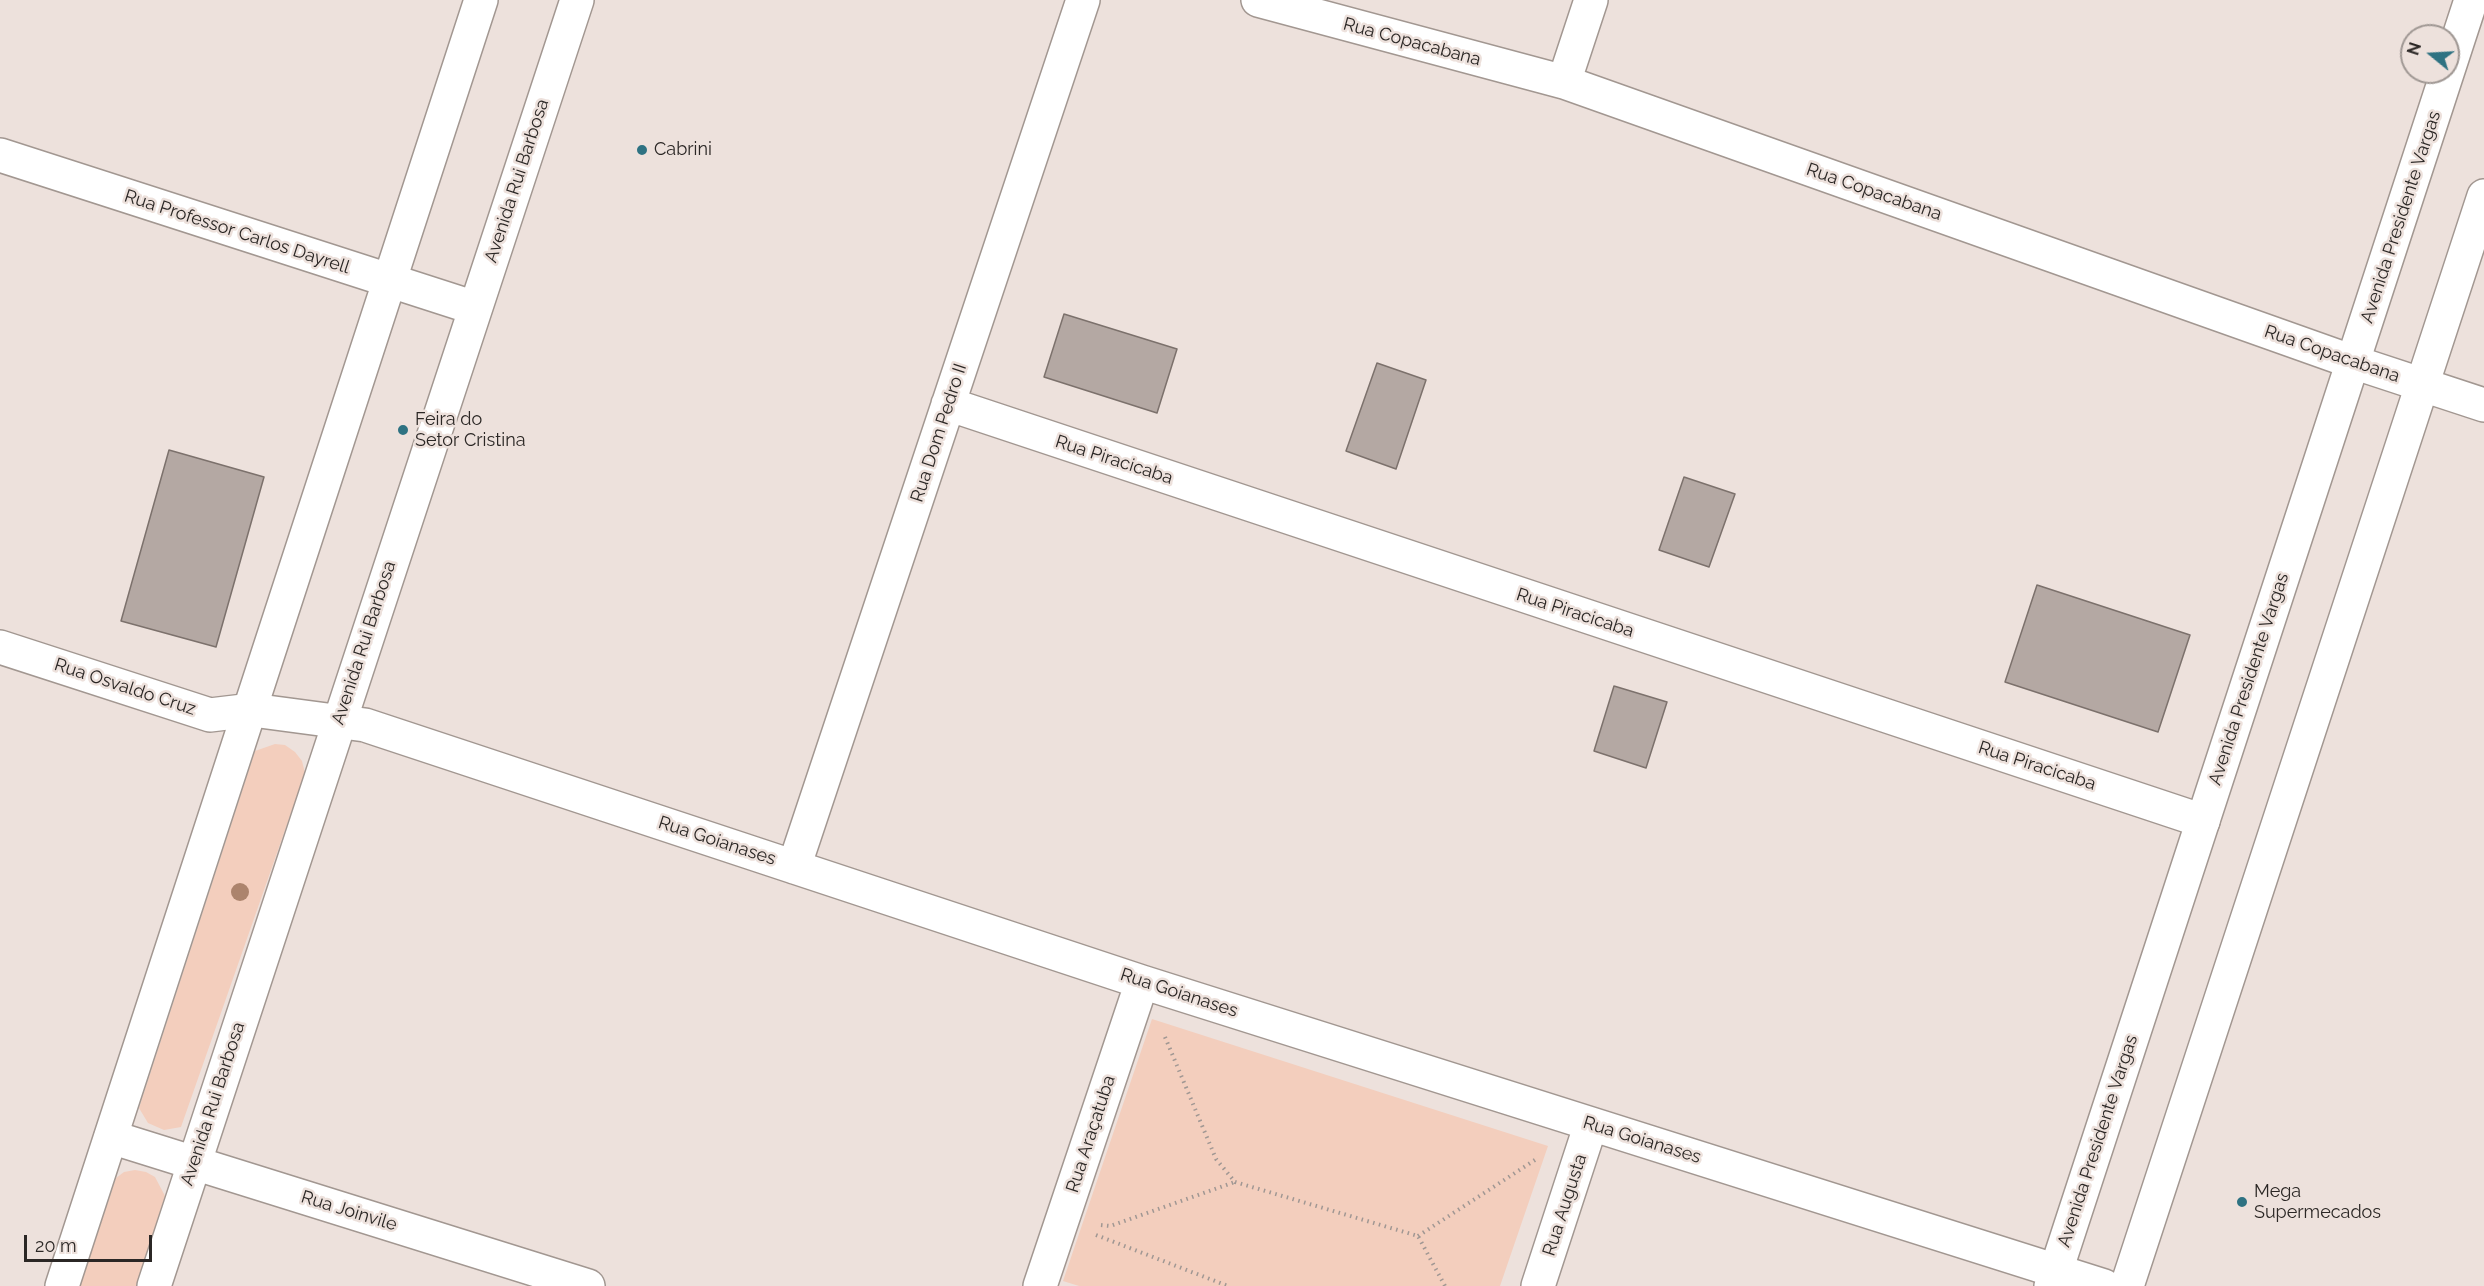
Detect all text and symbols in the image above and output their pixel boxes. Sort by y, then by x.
street label: Rua Copacabana [1341,13,1483,71]
north arrow [2400,24,2460,84]
text: N [2403,40,2425,58]
street label: Avenida Rui Barbosa [480,96,554,266]
street label: Avenida Presidente Vargas [2356,108,2446,326]
place label: Cabrini [654,139,712,161]
marker: Cabrini [635,143,649,157]
street label: Rua Copacabana [1804,159,1944,225]
street label: Rua Professor Carlos Dayrell [122,185,352,279]
street label: Rua Copacabana [2262,321,2402,387]
street label: Rua Dom Pedro II [906,361,972,505]
place label: Feira do Setor Cristina [415,409,525,452]
marker: Feira do Setor Cristina [396,423,410,437]
street label: Rua Piracicaba [1052,431,1176,489]
street label: Avenida Rui Barbosa [327,558,401,728]
street label: Avenida Presidente Vargas [2204,570,2294,788]
street label: Rua Piracicaba [1513,584,1637,642]
street label: Rua Osvaldo Cruz [52,654,198,720]
street label: Rua Piracicaba [1975,737,2099,795]
street label: Rua Goianases [656,812,778,870]
street label: Rua Goianases [1118,964,1240,1022]
street label: Avenida Rui Barbosa [176,1019,250,1189]
street label: Avenida Presidente Vargas [2053,1032,2143,1250]
street label: Rua Araçatuba [1062,1073,1120,1195]
street label: Rua Goianases [1580,1112,1704,1168]
street label: Rua Augusta [1538,1151,1592,1259]
place label: Mega Supermecados [2254,1181,2381,1224]
street label: Rua Joinvile [298,1186,400,1236]
marker: Mega Supermecados [2235,1195,2249,1209]
scale bar [27,1223,154,1261]
text: 20 m [35,1235,77,1256]

